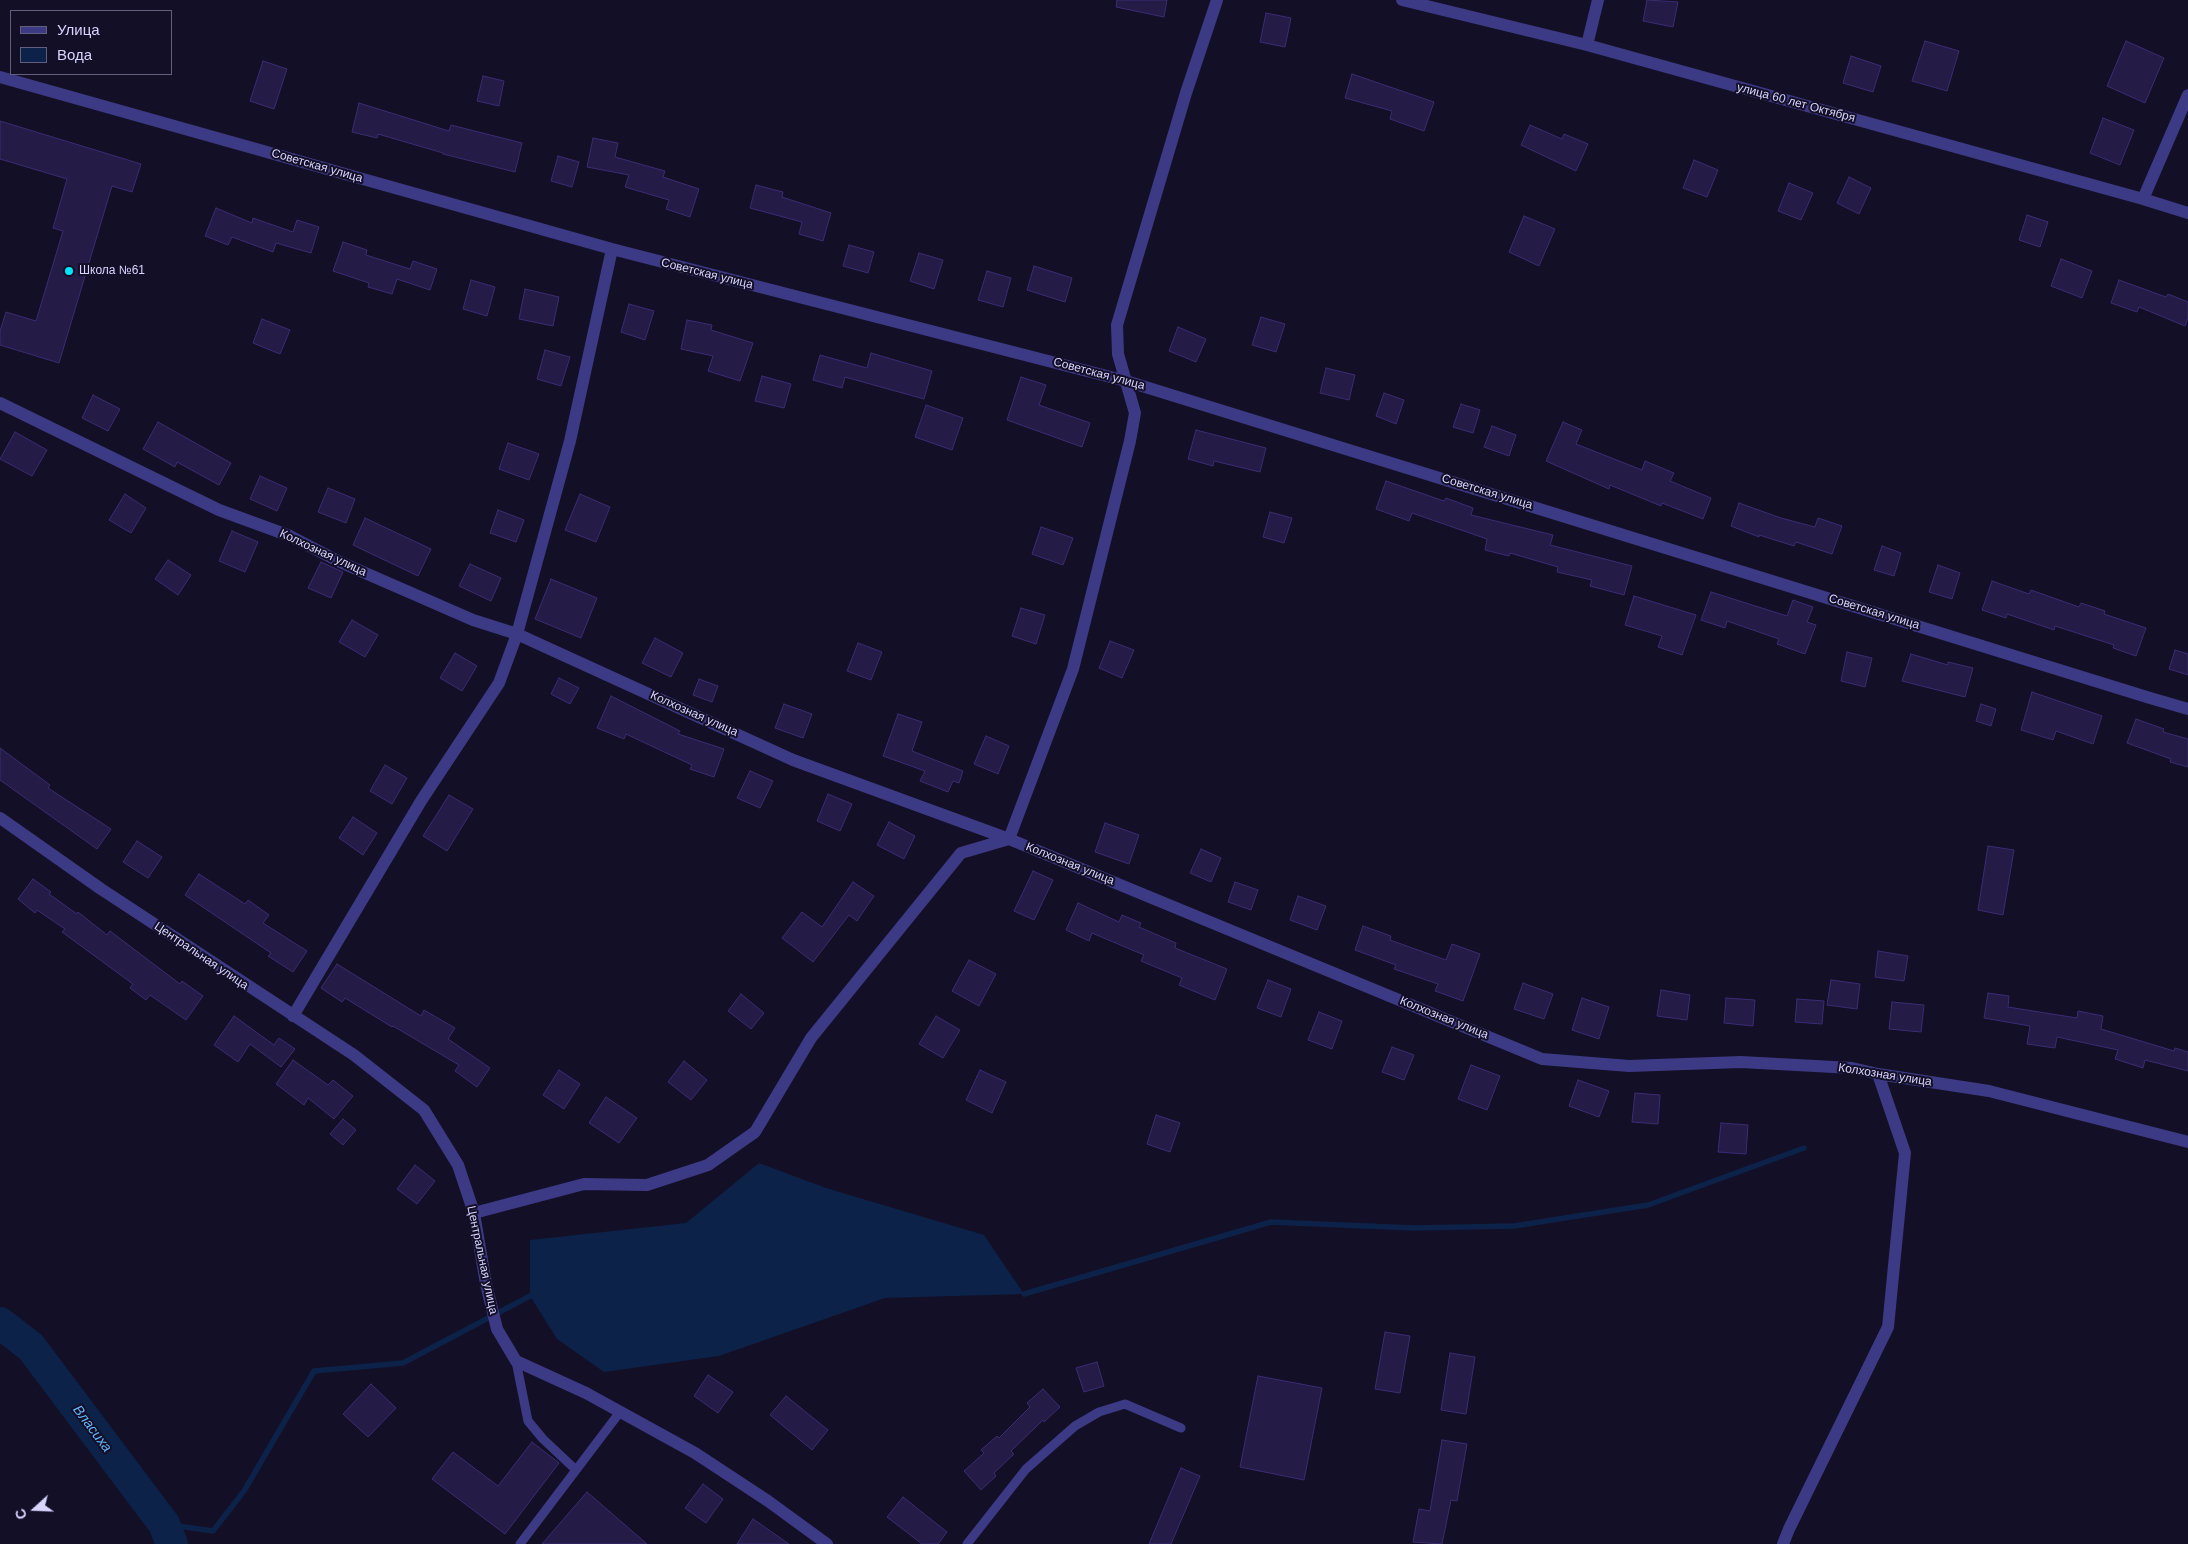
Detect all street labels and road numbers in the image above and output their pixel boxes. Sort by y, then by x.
street label: улица 60 лет Октября [1735,80,1857,126]
street label: Советская улица [270,146,364,186]
street label: Советская улица [660,256,754,292]
street label: Советская улица [1052,355,1146,393]
street label: Советская улица [1440,471,1534,513]
street label: Колхозная улица [277,527,369,579]
street label: Советская улица [1827,591,1921,633]
street label: Колхозная улица [648,688,740,740]
street label: Колхозная улица [1024,840,1116,888]
street label: Центральная улица [151,919,251,993]
street label: Колхозная улица [1398,994,1490,1042]
street label: Колхозная улица [1837,1061,1933,1089]
street label: Центральная улица [463,1205,501,1315]

